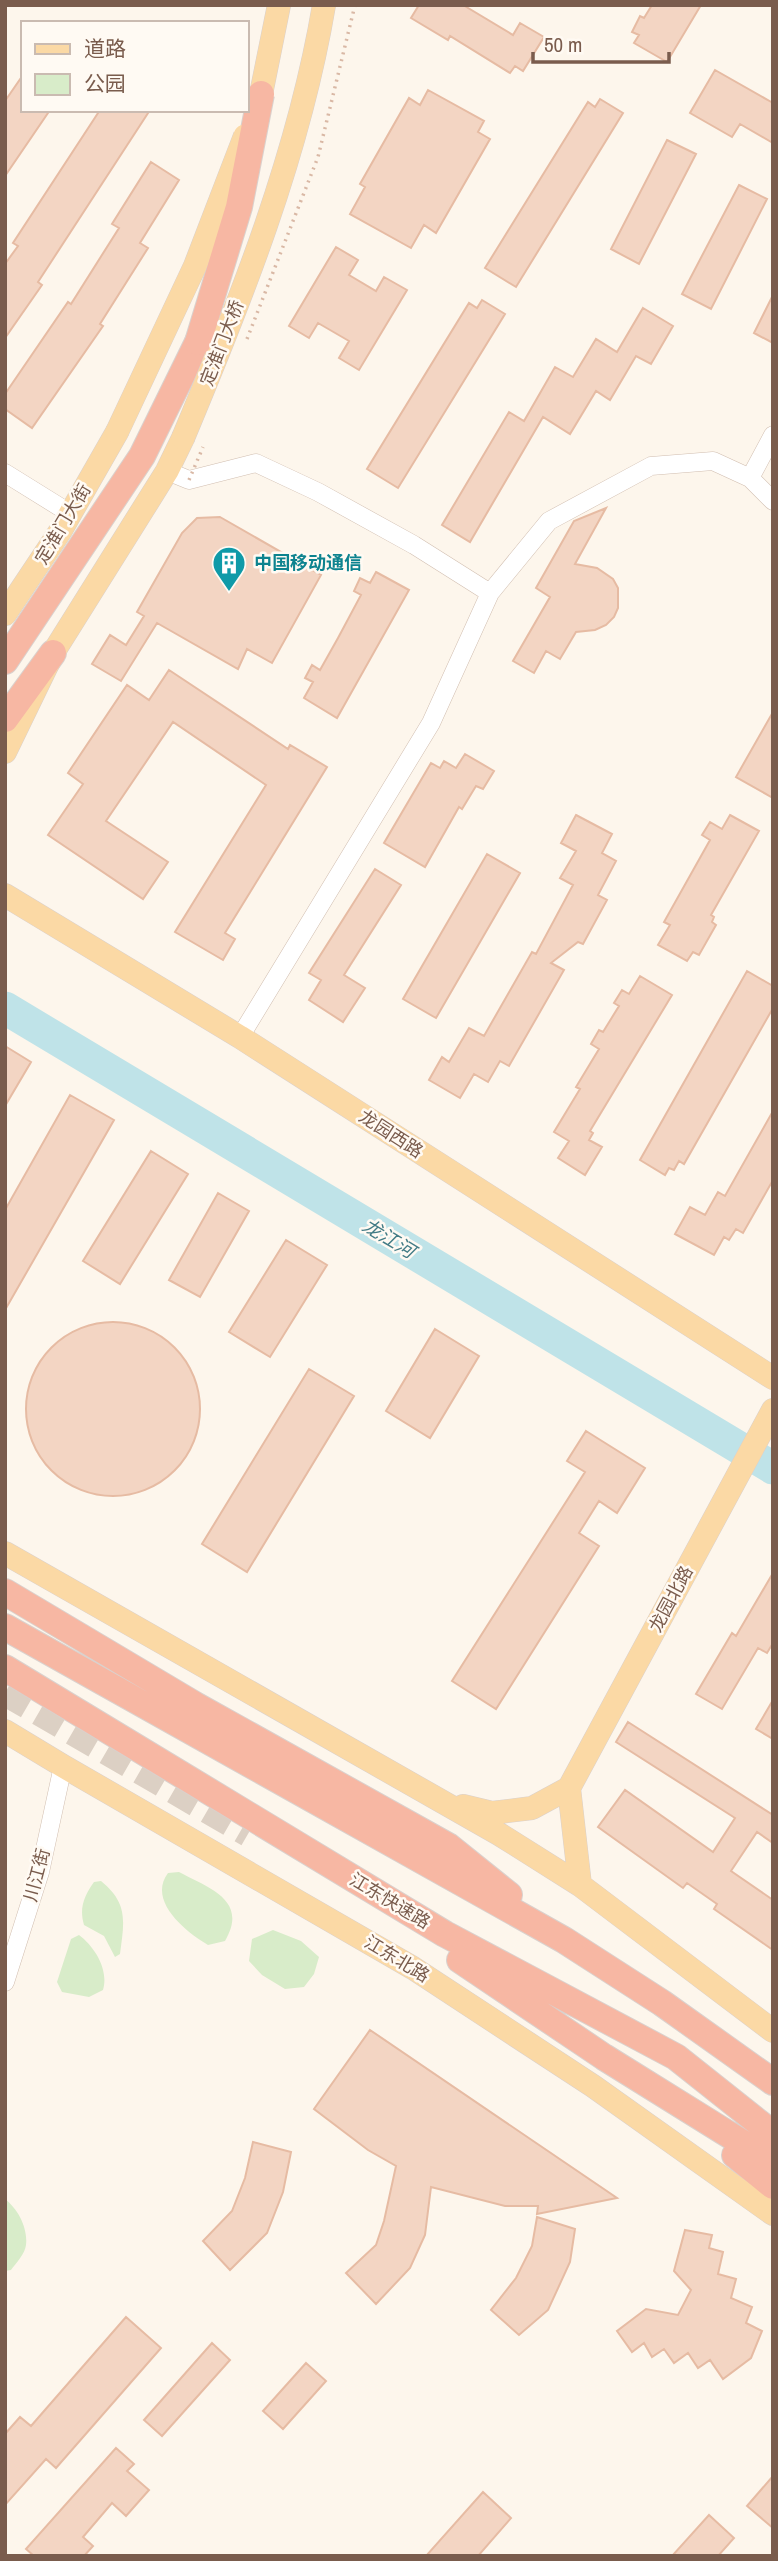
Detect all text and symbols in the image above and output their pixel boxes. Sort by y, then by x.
legend [21,21,248,112]
scale bar [533,21,670,65]
text: 50 m [544,30,582,59]
text: 道路 [84,34,126,63]
text: 公园 [84,69,126,98]
street label: 定淮门大桥 [194,296,249,389]
street label: 定淮门大街 [29,479,96,569]
building icon: 中国移动通信 [210,544,248,593]
place label: 中国移动通信 [254,550,362,575]
street label: 龙园西路 [354,1103,428,1164]
water label: 龙江河 [358,1212,424,1266]
street label: 龙园北路 [643,1561,698,1636]
street label: 川江街 [17,1846,56,1904]
street label: 江东快速路 [345,1867,435,1934]
street label: 江东北路 [360,1929,435,1988]

